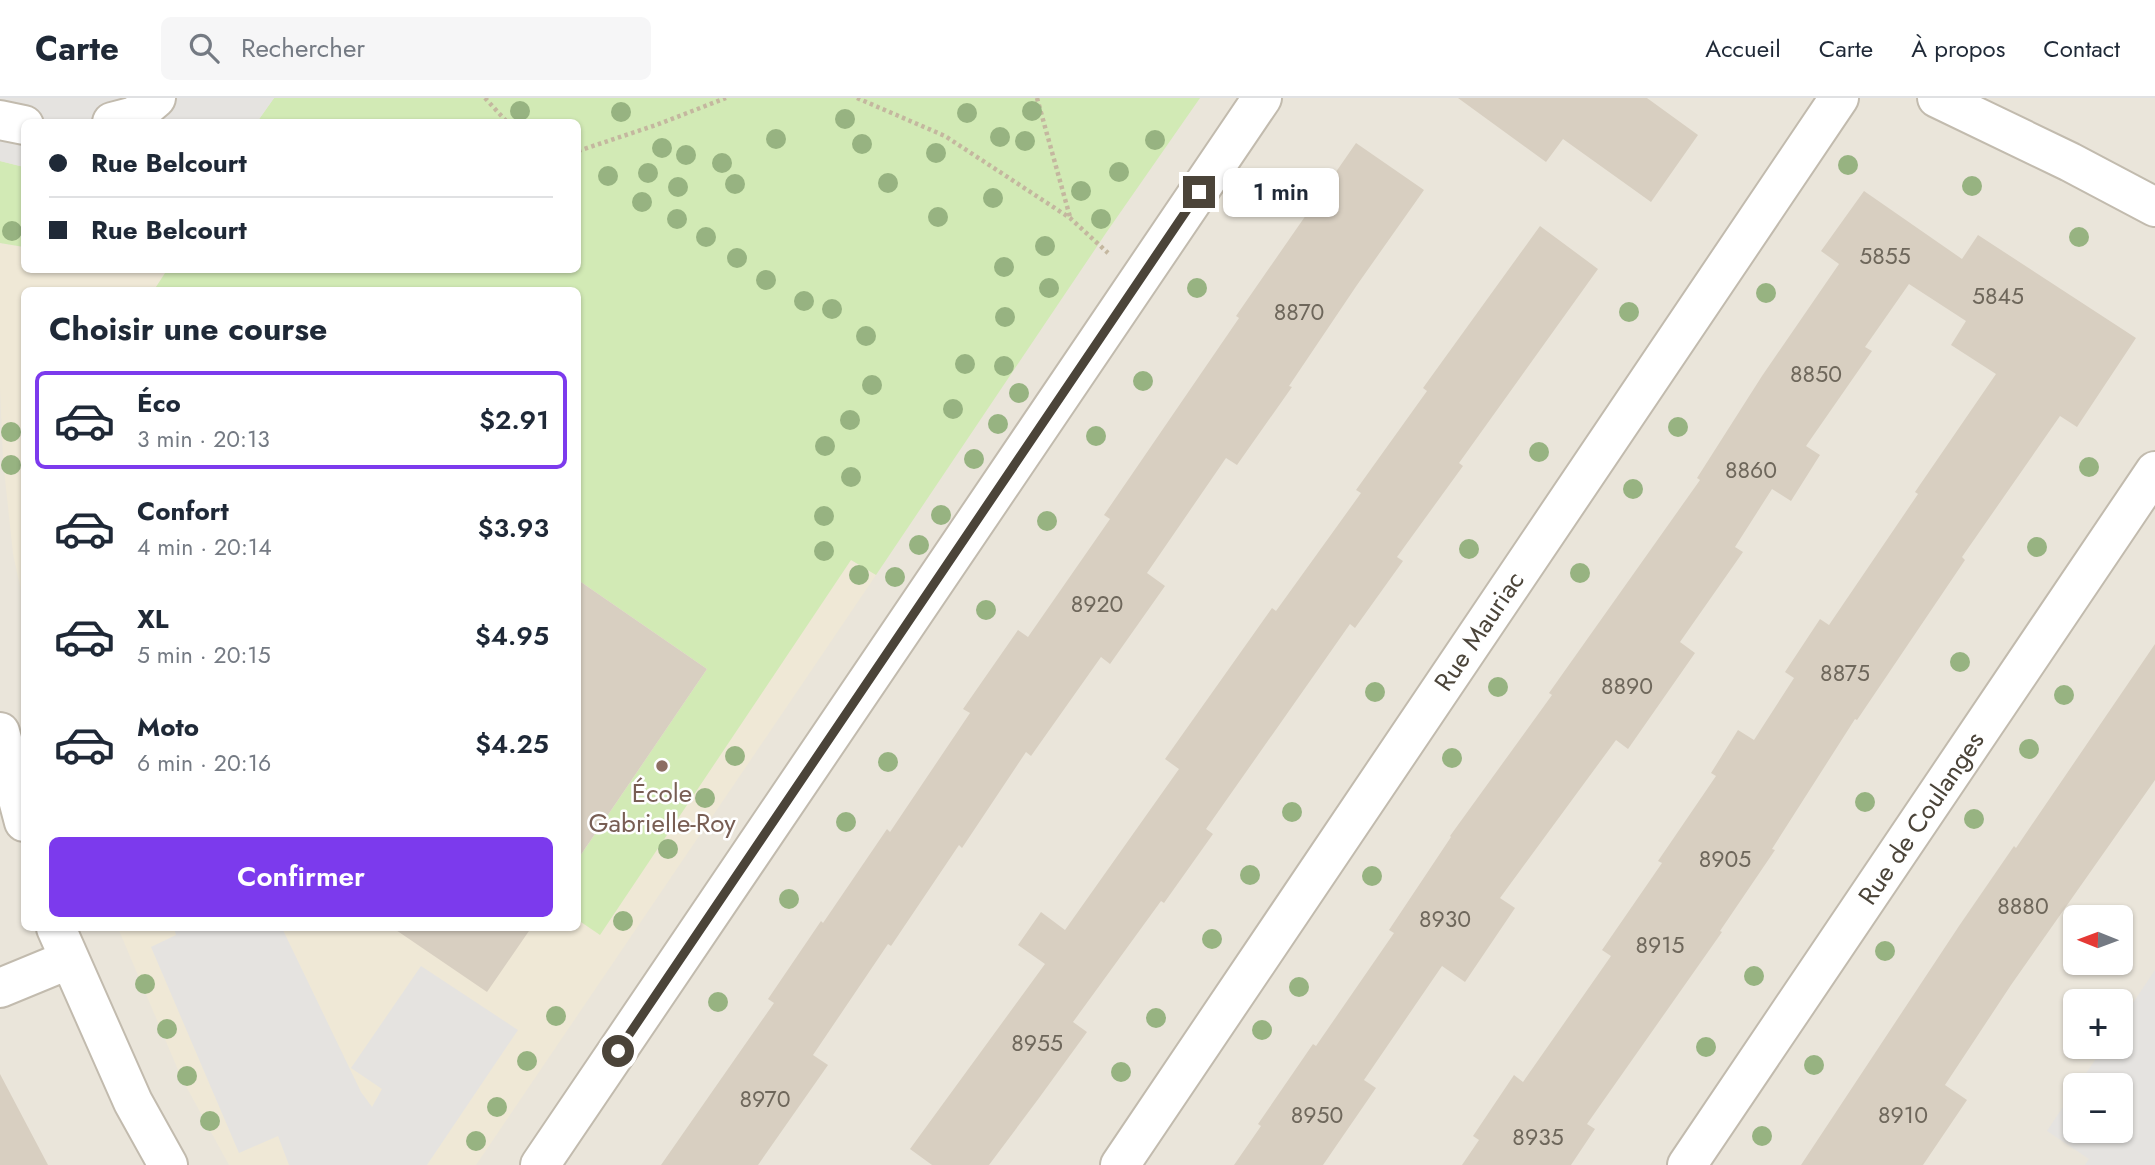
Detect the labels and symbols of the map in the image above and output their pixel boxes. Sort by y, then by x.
callout: 1 min [1224,168,1339,217]
route end [1183,176,1215,208]
house number: 5855 [1859,239,1911,273]
house number: 5845 [1972,279,2024,313]
house number: 8870 [1274,295,1324,329]
house number: 8850 [1790,357,1842,391]
house number: 8860 [1725,453,1777,487]
street label: Rue Mauriac [1425,563,1533,699]
house number: 8920 [1071,587,1123,621]
house number: 8875 [1820,656,1870,690]
house number: 8890 [1601,669,1653,703]
street label: Rue de Coulanges [1849,724,1993,912]
marker: École Gabrielle-Roy [654,758,670,774]
place label: École Gabrielle-Roy [588,774,736,842]
house number: 8905 [1699,842,1751,876]
house number: 8880 [1997,889,2049,923]
house number: 8930 [1419,902,1471,936]
north arrow [2063,905,2133,975]
house number: 8915 [1635,928,1685,962]
house number: 8955 [1011,1026,1063,1060]
route start [602,1035,634,1067]
house number: 8970 [740,1082,791,1116]
house number: 8950 [1291,1098,1343,1132]
house number: 8910 [1878,1098,1928,1132]
house number: 8935 [1512,1120,1564,1154]

